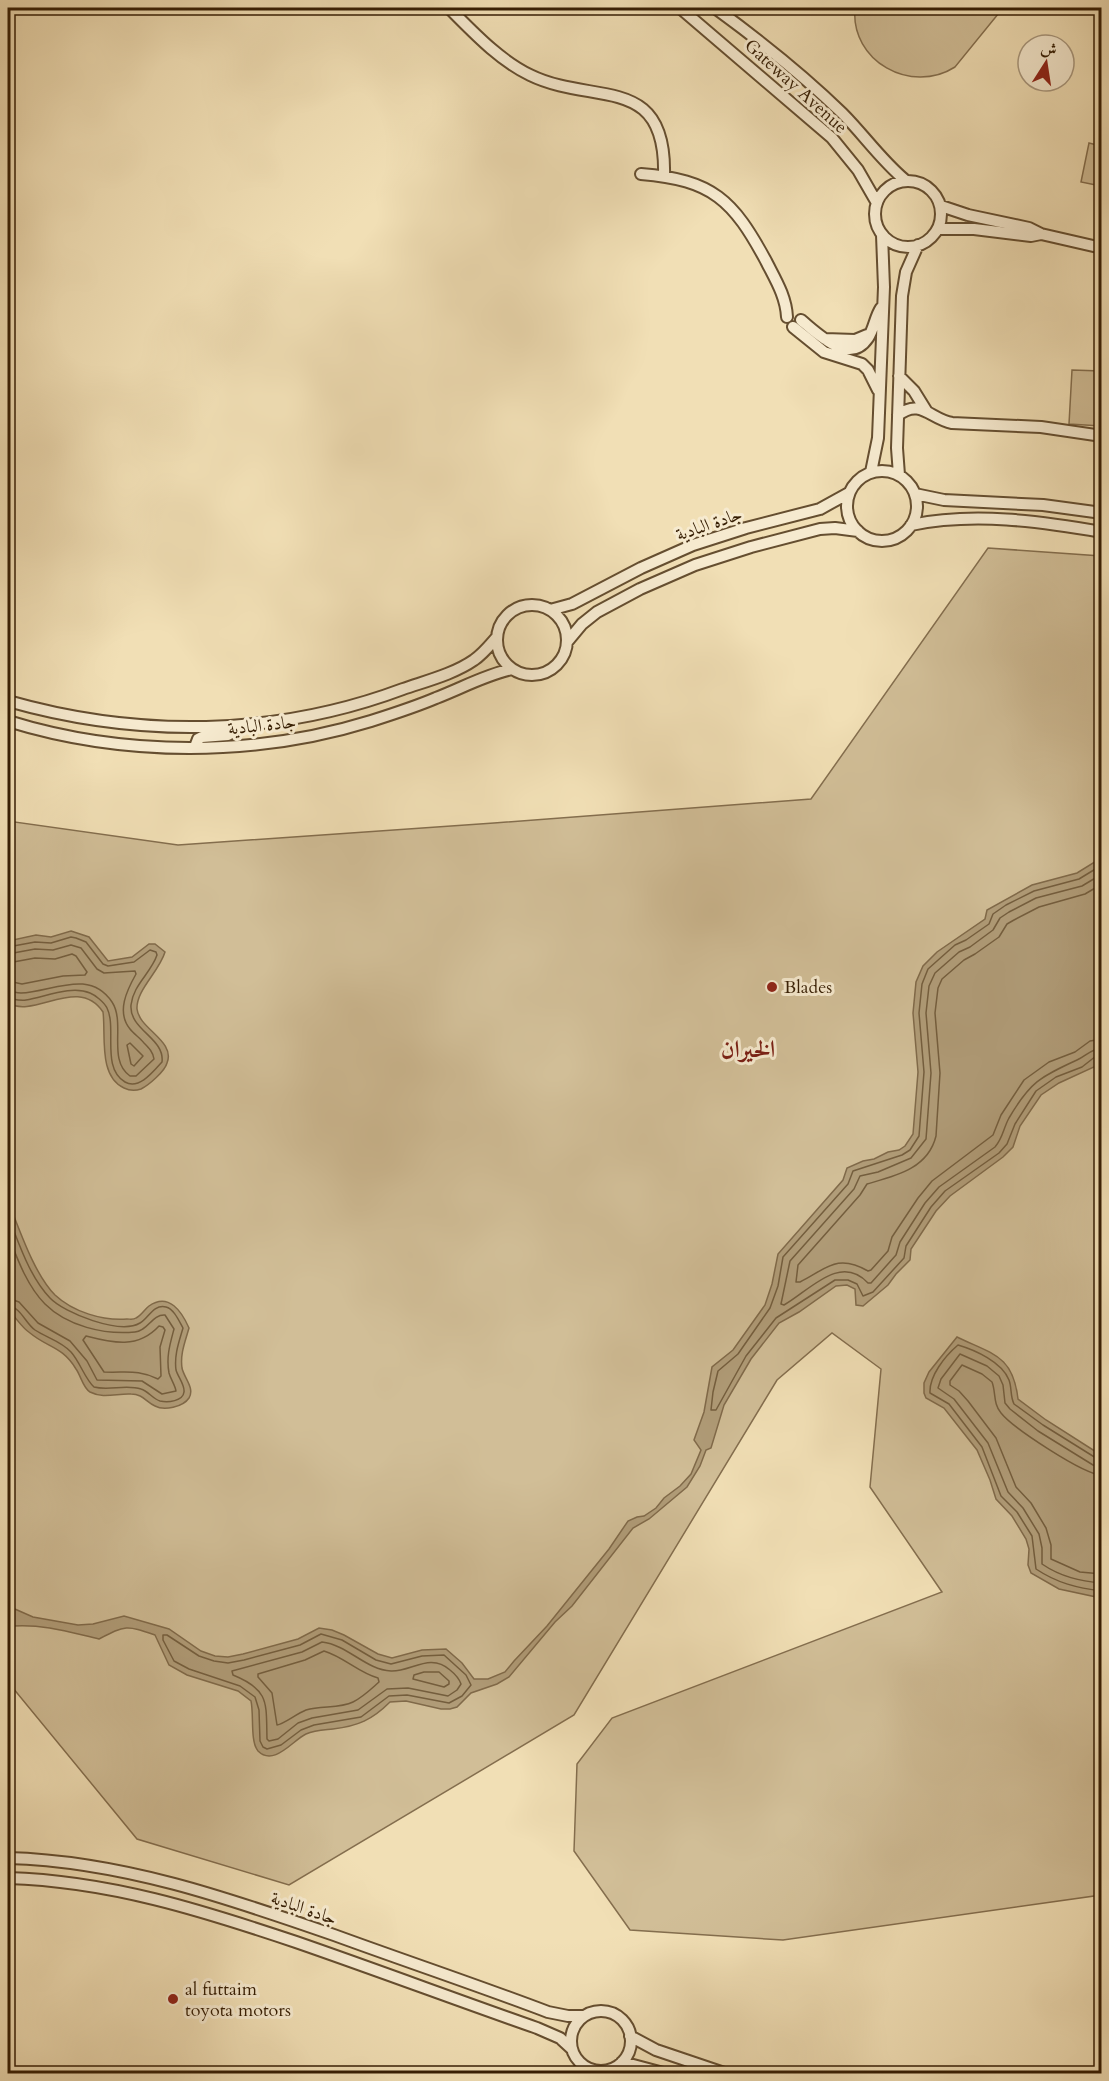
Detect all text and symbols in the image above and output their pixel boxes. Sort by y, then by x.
street label: Gateway Avenue [739,33,853,139]
north arrow [1016,33,1076,93]
text: ش [1039,37,1059,62]
street label: جادة البادية [673,501,746,547]
street label: جادة البادية [227,709,297,742]
place label: Blades [784,975,832,1000]
marker: Blades [765,980,779,994]
district label: الخيران [721,1033,775,1066]
street label: جادة البادية [267,1885,340,1931]
place label: al futtaim toyota motors [185,1977,291,2023]
marker: al futtaim toyota motors [166,1992,180,2006]

